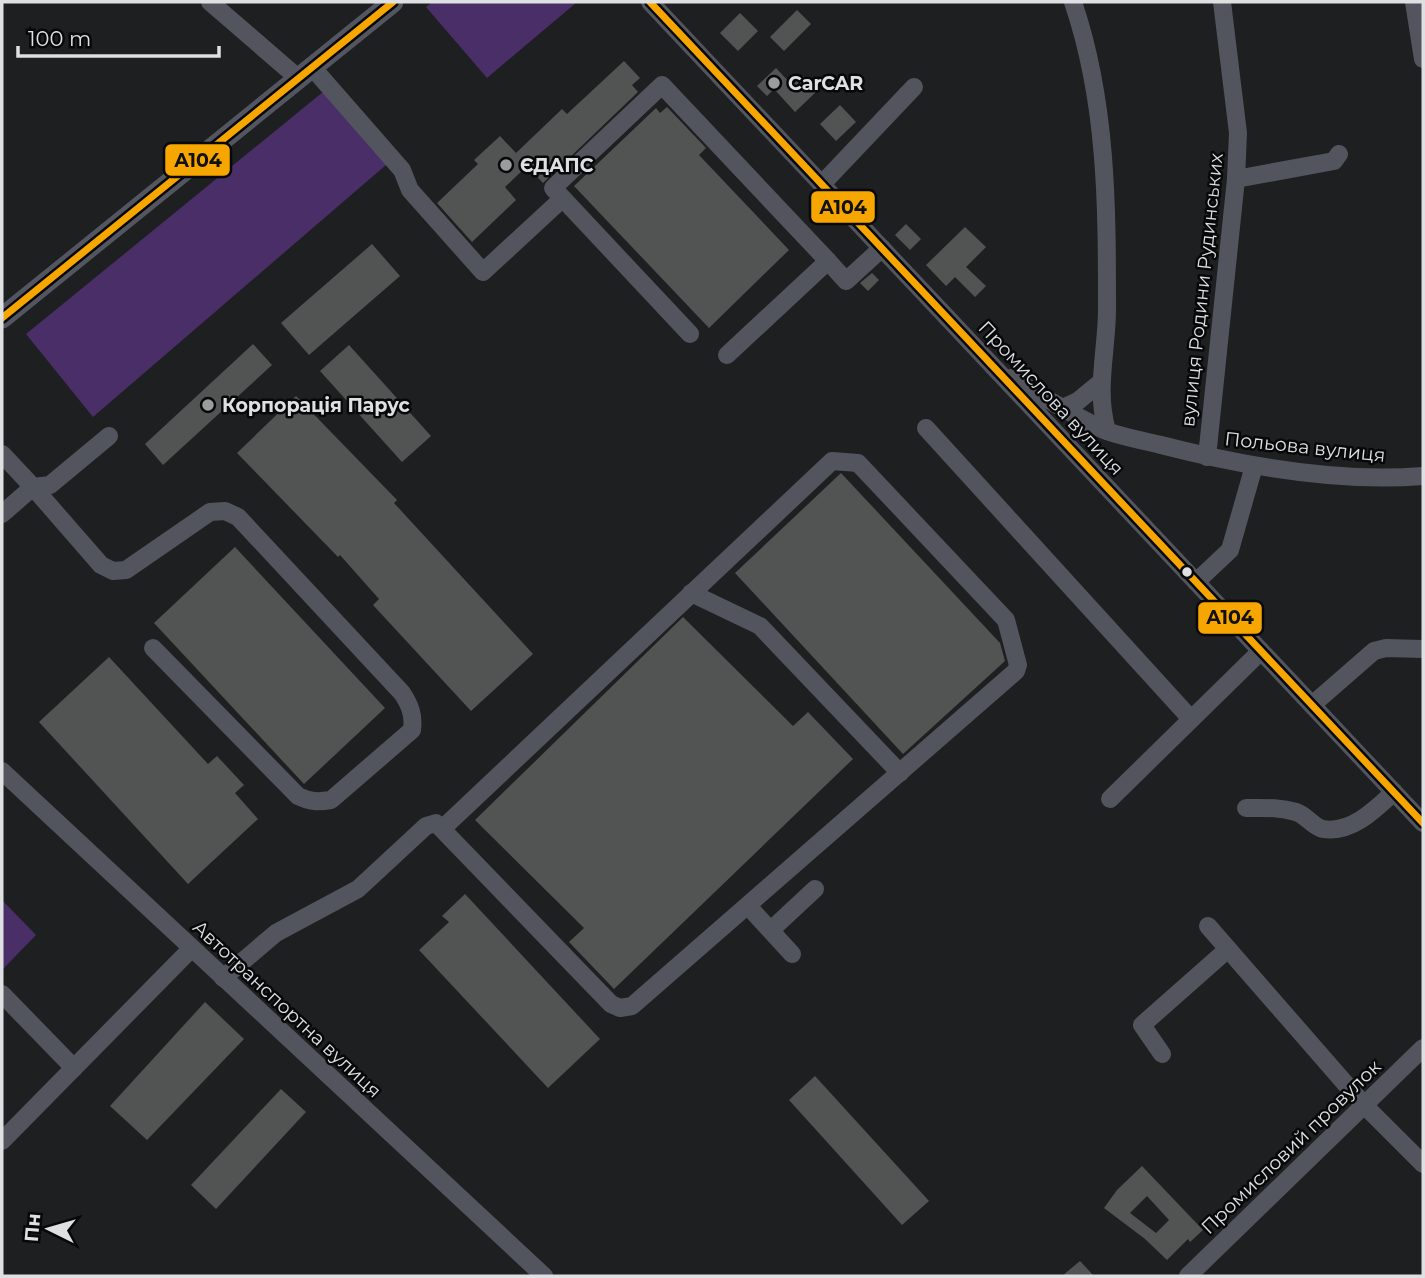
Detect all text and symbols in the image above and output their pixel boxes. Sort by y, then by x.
scale bar [18,14,219,58]
text: 100 m [28,26,91,51]
place label: CarCAR [788,72,863,95]
marker: CarCAR [766,75,782,91]
line badge: А104 [164,143,231,177]
text: А104 [174,149,222,172]
street label: вулиця Родини Рудинських [1176,152,1228,428]
place label: ЄДАПС [520,154,594,177]
marker: ЄДАПС [498,157,514,173]
line badge: А104 [810,190,876,224]
text: А104 [819,196,867,219]
street label: Промислова вулиця [974,316,1128,480]
place label: Корпорація Парус [222,394,410,417]
marker: Корпорація Парус [200,397,216,413]
street label: Польова вулиця [1224,427,1386,467]
unlabelled marker [1180,565,1194,579]
line badge: А104 [1197,601,1263,635]
text: А104 [1206,606,1254,629]
street label: Автотранспортна вулиця [188,916,386,1102]
street label: Промисловий провулок [1196,1055,1386,1239]
north arrow [14,1194,84,1264]
text: Пн [20,1212,45,1243]

